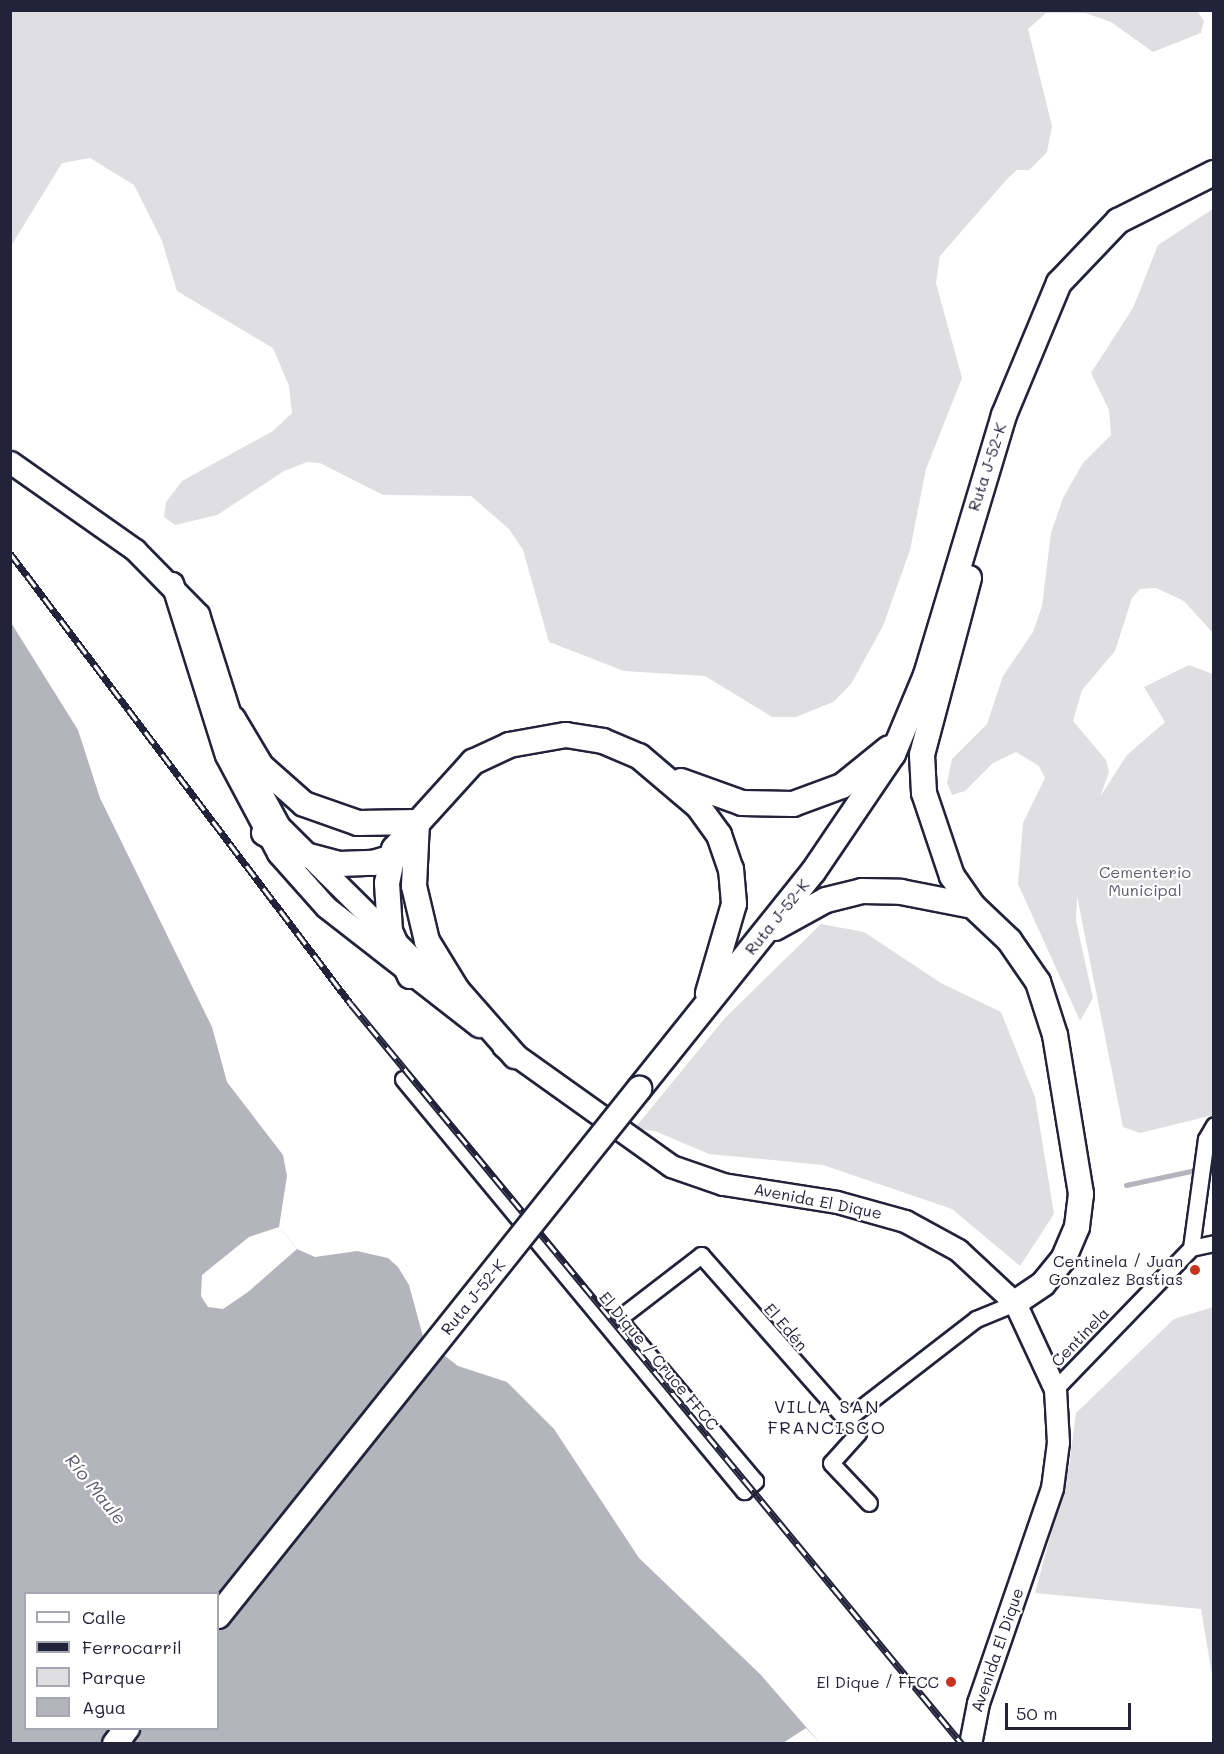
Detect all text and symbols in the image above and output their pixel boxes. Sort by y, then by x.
street label: Ruta J-52-K [964,421,1010,513]
park label: Cementerio Municipal [1099,862,1191,900]
street label: Ruta J-52-K [741,875,813,959]
street label: Avenida El Dique [752,1179,884,1223]
place label: Centinela / Juan Gonzalez Bastias [1049,1251,1183,1289]
street label: Ruta J-52-K [437,1255,509,1339]
marker: Centinela / Juan Gonzalez Bastias [1188,1263,1202,1277]
street label: El Dique / Cruce FFCC [595,1288,723,1434]
street label: El Edén [760,1299,812,1355]
street label: Centinela [1047,1303,1113,1371]
district label: VILLA SAN FRANCISCO [768,1396,886,1438]
water label: Río Maule [61,1449,131,1529]
street label: Avenida El Dique [967,1585,1027,1715]
legend [24,1592,219,1730]
text: Calle [82,1605,126,1629]
text: Ferrocarril [82,1635,182,1659]
text: Parque [82,1665,146,1689]
place label: El Dique / FFCC [817,1672,939,1692]
marker: El Dique / FFCC [944,1675,958,1689]
scale bar [1008,1691,1134,1729]
text: Agua [82,1695,126,1719]
text: 50 m [1016,1701,1058,1725]

